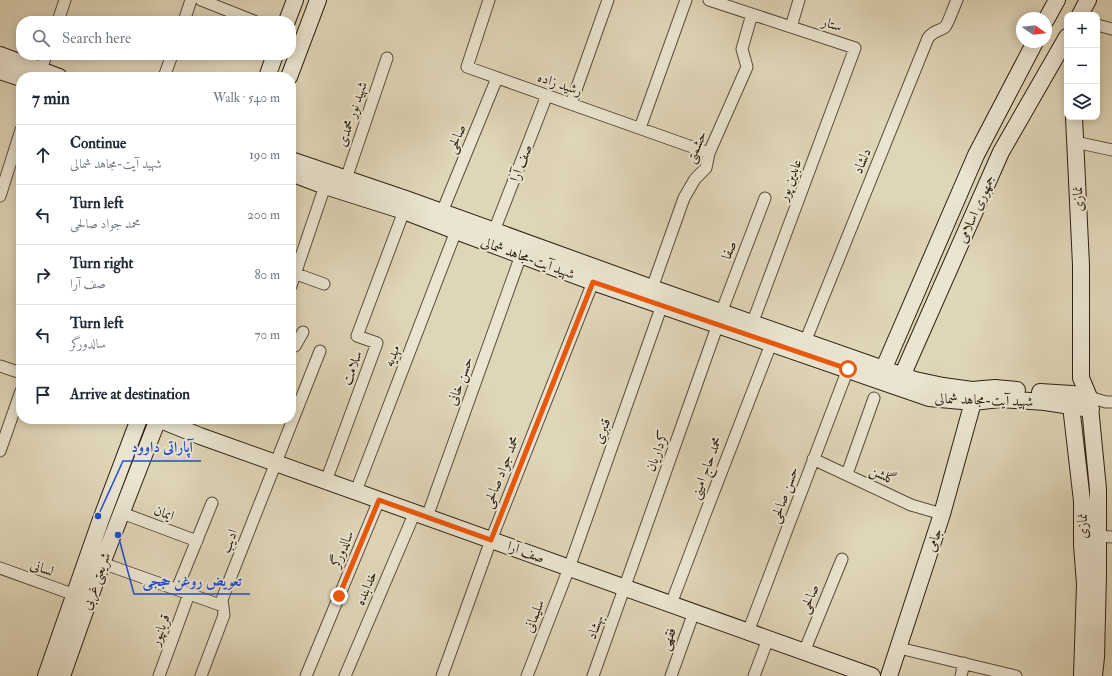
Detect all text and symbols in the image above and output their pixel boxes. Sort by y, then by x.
street label: ستار [818,12,844,35]
north arrow [1016,12,1052,48]
map controls [1064,12,1100,120]
button: + [1064,12,1100,48]
search box [16,16,296,60]
icon: search [30,27,52,49]
text: Search here [62,29,131,48]
button: − [1064,48,1100,84]
street label: رشید زاده [535,68,585,100]
street label: شهید نور محمدی [333,79,372,149]
button: layers [1064,84,1100,120]
text: 7 min [32,88,70,109]
text: Walk · 540 m [213,90,280,106]
street label: صالحی [442,122,470,156]
street label: حشمتی [682,128,711,166]
text: Continue [70,134,126,153]
street label: صف آرا [506,142,536,184]
icon: ahead [32,144,54,166]
street label: دلشاد [849,146,875,176]
text: 190 m [249,147,280,163]
text: شهید آیت-مجاهد شمالی [70,156,162,172]
street label: عابدین پور [774,157,807,206]
street label: جمهوری اسلامی [953,172,999,246]
street label: نمازی [1069,186,1087,212]
text: Turn left [70,194,124,213]
icon: left [32,204,54,226]
text: 200 m [247,207,280,223]
text: محمد جواد صالحی [70,216,141,232]
street label: شهید آیت-مجاهد شمالی [478,233,577,284]
street label: صفا [718,238,740,262]
text: Turn right [70,254,133,273]
icon: right [32,264,54,286]
text: 80 m [254,267,280,283]
text: صف آرا [70,276,106,292]
text: Turn left [70,314,124,333]
icon: left [32,324,54,346]
text: 70 m [255,327,280,343]
text: سالدورگر [70,336,106,352]
street label: مهدیه [380,343,405,370]
street label: سلامت [338,348,366,388]
street label: حسن خانی [443,354,478,408]
route start [839,360,857,378]
icon: arrive [32,384,54,406]
text: Arrive at destination [70,385,190,404]
street label: شهید آیت-مجاهد شمالی [934,390,1034,411]
street label: قنبری [590,416,614,446]
street label: کرداریان [642,428,672,474]
callout: آپاراتی داوود [123,434,201,461]
street label: محمد جواد صالحی [479,434,524,511]
street label: محمد حاج امینی [686,434,729,503]
text: آپاراتی داوود [131,438,195,458]
street label: گلشن [867,461,899,489]
street label: حسن صالحی [766,465,803,526]
street label: ایمان [152,502,176,524]
street label: نمازی [1074,513,1091,539]
street label: جامی [922,526,946,554]
street label: ادیب [217,527,242,556]
street label: سالدورگر [325,527,357,572]
street label: صف آرا [505,537,547,567]
street label: شریعتی غربی [78,550,115,612]
street label: لسانی [28,556,56,580]
callout: تعویض روغن حججی [134,567,250,594]
street label: خدابنده [351,568,381,608]
text: تعویض روغن حججی [142,572,243,592]
street label: صالحی [795,582,823,616]
route end [330,587,348,605]
street label: سلیمانی [520,597,548,635]
street label: قربانپور [146,612,174,650]
street label: بهشاد [583,612,608,642]
street label: فقهی [656,625,681,653]

